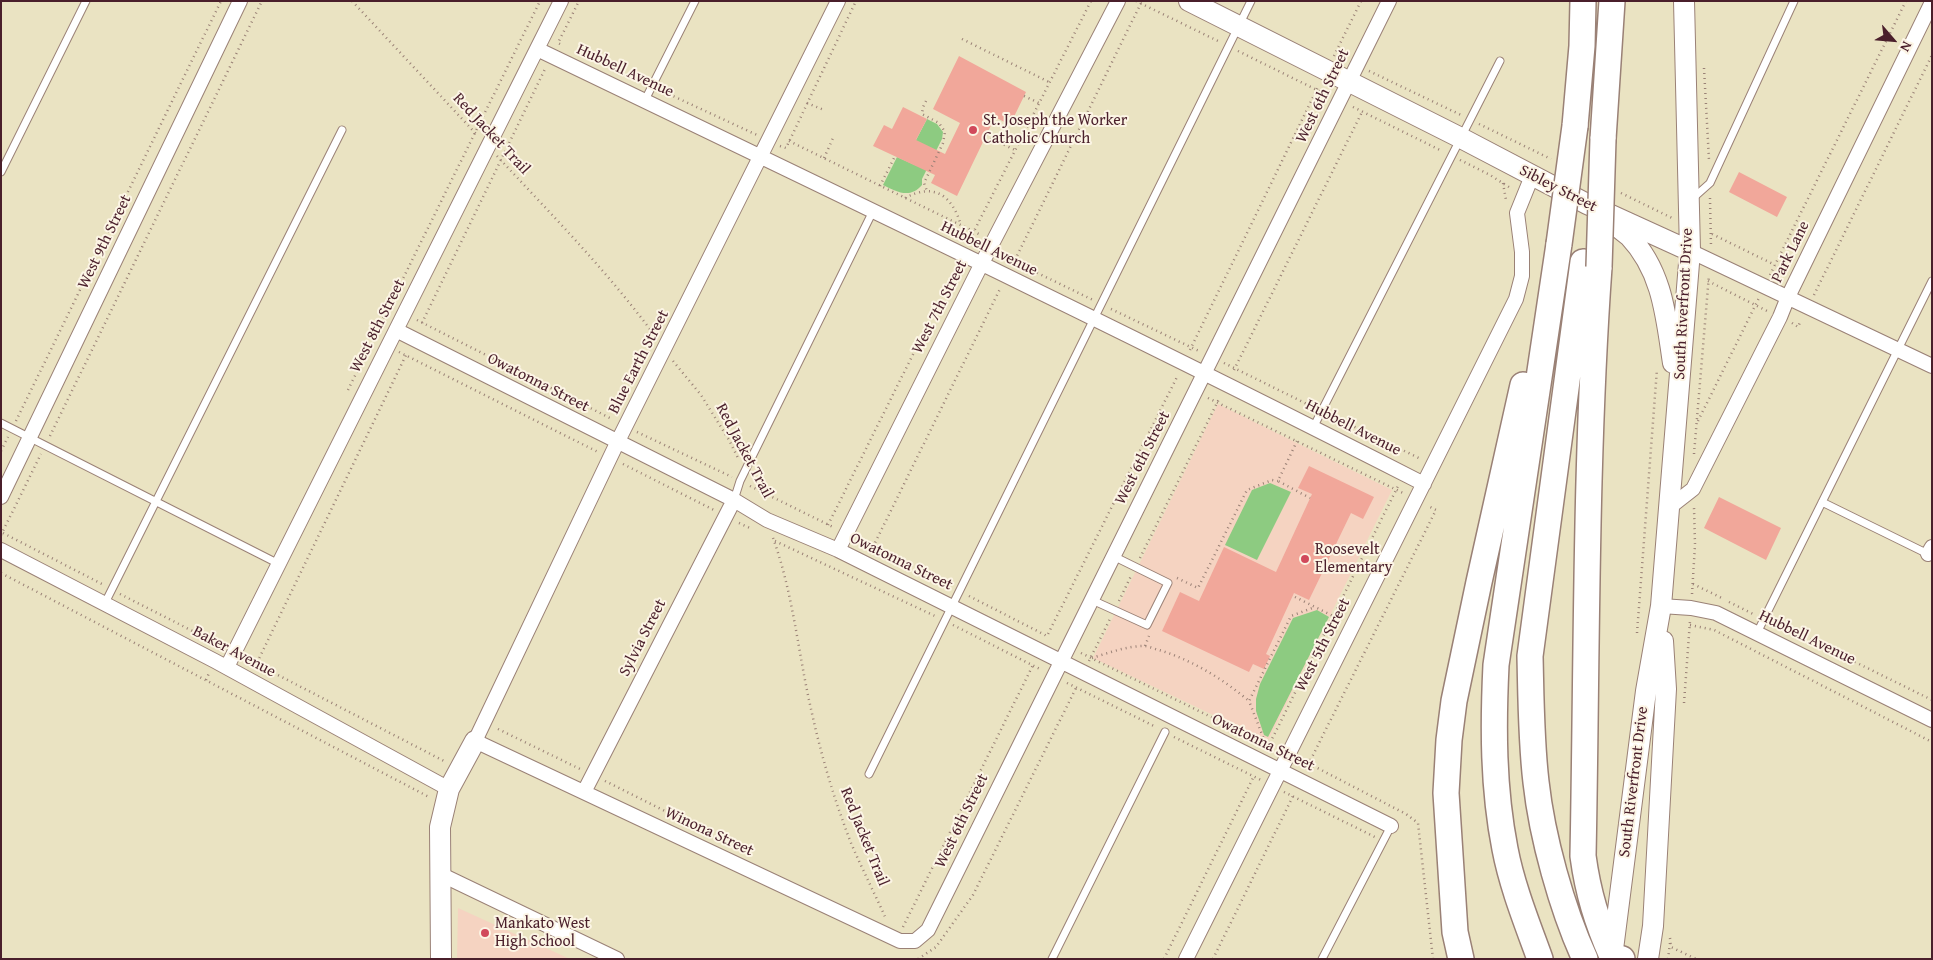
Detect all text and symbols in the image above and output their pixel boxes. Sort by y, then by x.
north arrow [1868,15,1918,65]
text: N [1895,38,1917,56]
street label: Hubbell Avenue [573,40,677,102]
street label: West 6th Street [1292,46,1354,146]
street label: Red Jacket Trail [448,89,534,179]
place label: St. Joseph the Worker Catholic Church [983,111,1127,149]
marker: St. Joseph the Worker Catholic Church [967,124,979,136]
street label: Sibley Street [1516,161,1600,217]
street label: West 9th Street [74,192,136,292]
street label: Hubbell Avenue [938,217,1040,281]
street label: Park Lane [1768,218,1814,286]
street label: South Riverfront Drive [1670,228,1698,380]
street label: West 7th Street [908,257,972,357]
street label: West 8th Street [346,276,410,376]
street label: Blue Earth Street [605,307,673,417]
street label: Owatonna Street [484,349,592,417]
street label: Hubbell Avenue [1302,396,1404,460]
street label: Red Jacket Trail [711,400,777,502]
street label: West 6th Street [1111,408,1175,508]
street label: Owatonna Street [847,529,955,595]
place label: Roosevelt Elementary [1315,540,1392,578]
marker: Roosevelt Elementary [1299,553,1311,565]
street label: West 5th Street [1291,595,1355,695]
street label: Sylvia Street [615,596,671,680]
street label: Hubbell Avenue [1756,606,1858,670]
street label: Baker Avenue [189,622,279,682]
street label: South Riverfront Drive [1615,705,1653,859]
street label: Owatonna Street [1209,710,1317,776]
street label: West 6th Street [931,771,993,871]
street label: Red Jacket Trail [835,785,893,889]
street label: Winona Street [662,803,756,861]
place label: Mankato West High School [495,914,590,952]
marker: Mankato West High School [479,927,491,939]

